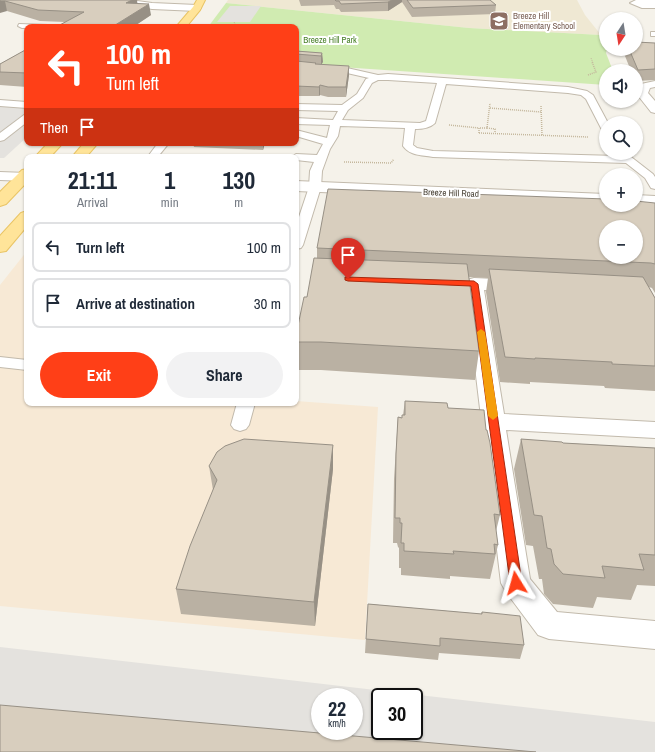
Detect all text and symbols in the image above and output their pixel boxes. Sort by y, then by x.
school or university icon: Breeze Hill Elementary School [488,10,510,32]
place label: Breeze Hill Elementary School [513,10,575,32]
north arrow [599,12,643,56]
map controls [599,12,643,264]
park label: Breeze Hill Park [303,34,357,46]
text: 100 m [106,35,171,73]
icon: left [40,40,92,92]
button: sound [599,64,643,108]
text: Turn left [106,71,159,96]
icon: arrive [76,116,98,138]
button: search [599,116,643,160]
text: Then [40,117,68,138]
text: 21:11 [68,164,117,196]
text: 1 [164,164,175,196]
text: 130 [222,164,255,196]
button: + [599,168,643,212]
street label: Breeze Hill Road [423,186,479,200]
text: Arrival [77,194,108,211]
text: min [161,194,179,211]
text: m [234,194,243,211]
button: − [599,220,643,264]
icon: left [42,236,64,258]
text: Turn left [76,237,124,258]
text: 100 m [247,237,281,258]
pin [331,238,365,279]
icon: arrive [337,244,359,266]
icon: arrive [42,292,64,314]
text: Arrive at destination [76,293,195,314]
text: 30 m [254,293,281,314]
button: Exit [40,352,158,398]
button: Share [166,352,283,398]
position arrow [495,562,537,604]
speed limit sign: 30 [371,688,423,740]
text: 22 [328,695,346,722]
text: km/h [328,717,346,730]

